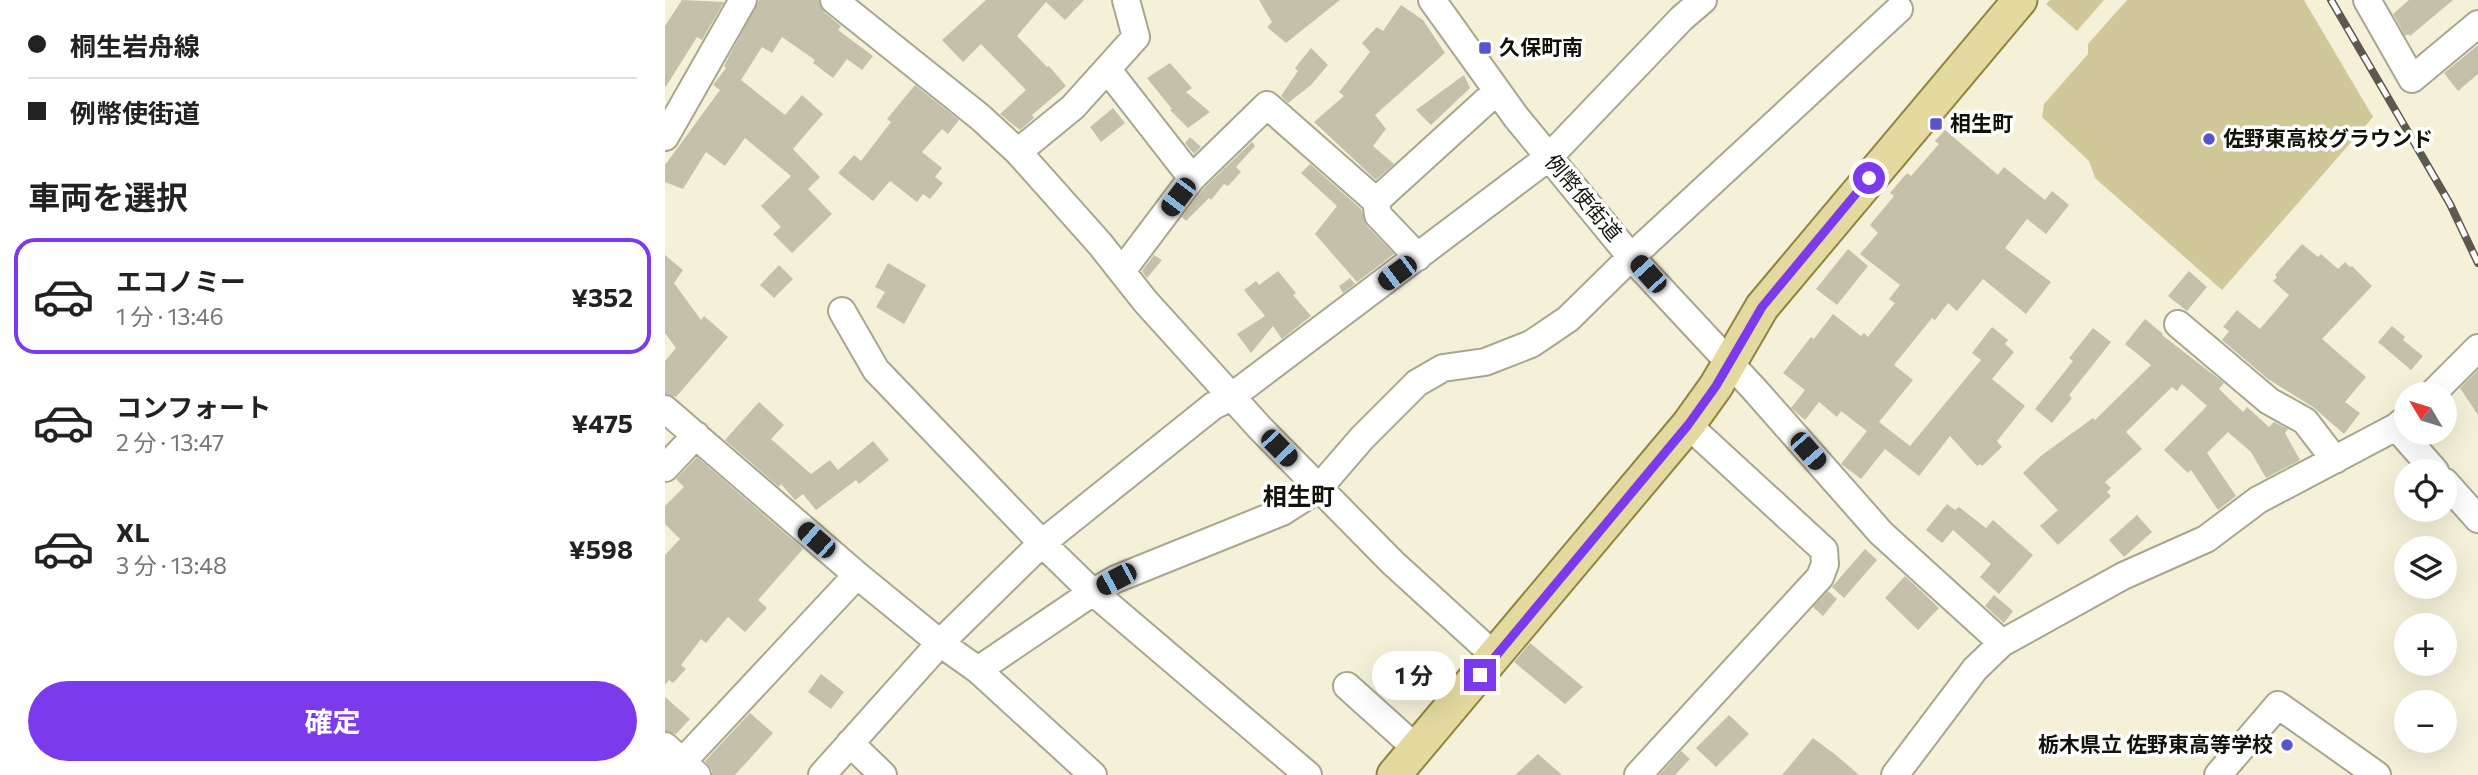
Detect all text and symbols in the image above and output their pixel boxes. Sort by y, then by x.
text: 桐生岩舟線 [70,30,200,61]
place label: 久保町南 [1499,34,1583,59]
marker: 久保町南 [1477,40,1493,56]
text: 例幣使街道 [70,97,200,128]
place label: 相生町 [1950,110,2013,135]
marker: 相生町 [1928,116,1944,132]
place label: 佐野東高校グラウンド [2223,125,2433,150]
marker: 佐野東高校グラウンド [2201,131,2217,147]
street label: 例幣使街道 [1541,149,1627,245]
route start [1853,162,1885,194]
car [1157,174,1200,220]
text: 車両を選択 [28,176,188,216]
car [1627,251,1670,297]
car [1374,252,1421,294]
icon: car [32,265,95,328]
text: エコノミー [116,265,246,296]
text: ¥352 [571,281,633,312]
text: 1 分 · 13:46 [116,302,224,330]
north arrow [2394,382,2457,444]
map controls [2394,382,2457,753]
icon: car [32,391,95,454]
text: コンフォート [116,391,271,422]
text: ¥475 [571,407,633,438]
car [1257,426,1302,470]
text: 2 分 · 13:47 [116,428,224,456]
car [1787,428,1830,474]
button: locate [2394,459,2457,522]
district label: 相生町 [1263,481,1335,510]
text: XL [116,516,150,547]
icon: car [32,517,95,580]
car [794,518,839,562]
text: ¥598 [569,533,633,564]
button: layers [2394,536,2457,599]
text: 3 分 · 13:48 [116,551,227,579]
car [1093,560,1140,598]
button: + [2394,613,2457,676]
callout: 1 分 [1371,650,1455,700]
route end [1464,659,1496,691]
text: 1 分 [1395,661,1433,689]
button: 確定 [28,681,637,761]
button: − [2394,690,2457,753]
place label: 栃木県立 佐野東高等学校 [2038,731,2273,756]
marker: 栃木県立 佐野東高等学校 [2279,737,2295,753]

